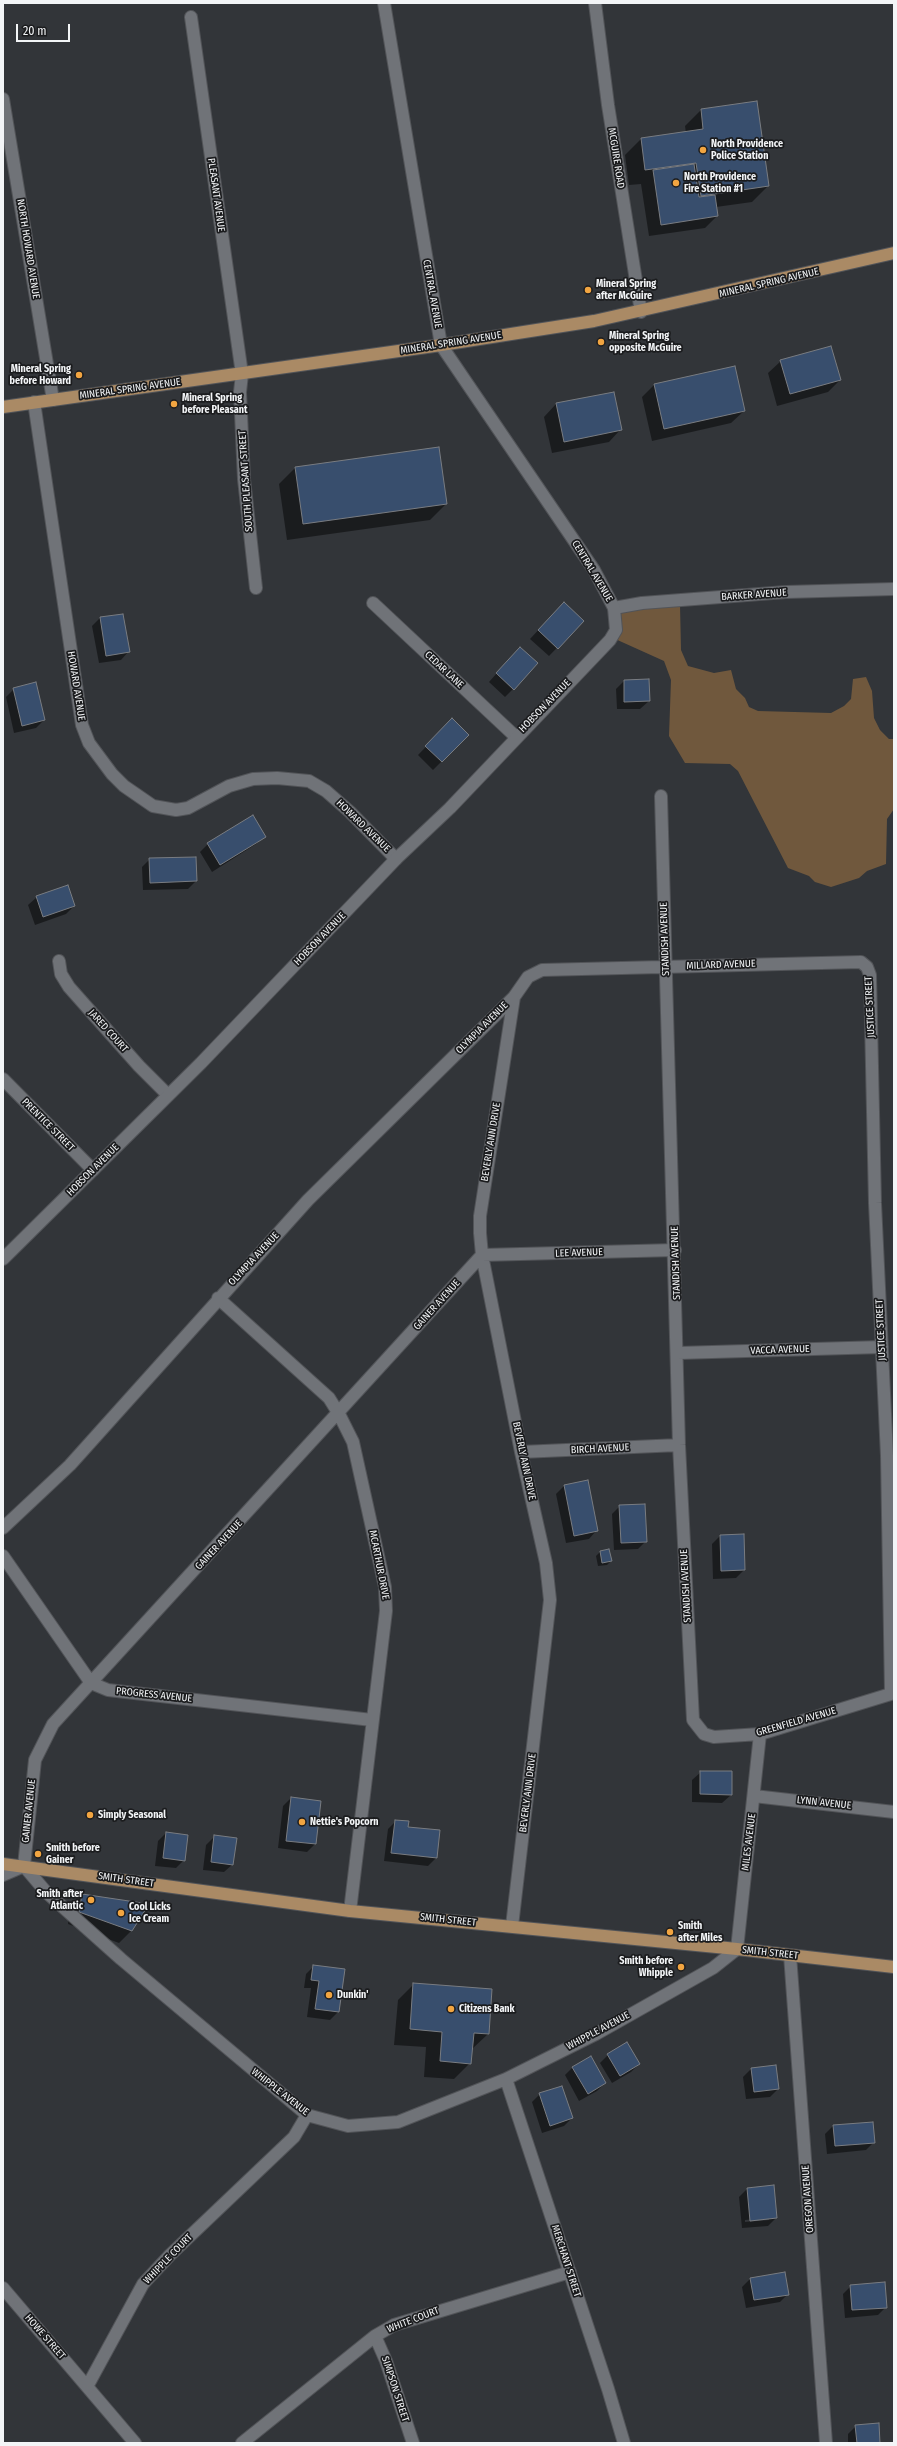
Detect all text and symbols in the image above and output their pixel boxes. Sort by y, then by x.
scale bar [18,16,72,42]
text: 20 m [23,24,47,38]
street label: MCGUIRE ROAD [605,127,627,189]
place label: North Providence Police Station [711,138,783,162]
marker: North Providence Police Station [698,145,708,155]
street label: PLEASANT AVENUE [205,157,227,233]
place label: North Providence Fire Station #1 [684,171,756,194]
marker: North Providence Fire Station #1 [671,178,681,188]
street label: NORTH HOWARD AVENUE [14,198,42,300]
street label: CENTRAL AVENUE [420,259,444,329]
street label: MINERAL SPRING AVENUE [718,266,820,300]
place label: Mineral Spring after McGuire [596,278,656,302]
marker: Mineral Spring after McGuire [583,285,593,295]
street label: MINERAL SPRING AVENUE [400,329,502,357]
place label: Mineral Spring opposite McGuire [609,330,682,354]
marker: Mineral Spring opposite McGuire [596,337,606,347]
place label: Mineral Spring before Howard [10,363,71,386]
marker: Mineral Spring before Howard [74,370,84,380]
street label: MINERAL SPRING AVENUE [79,376,181,402]
place label: Mineral Spring before Pleasant [182,392,248,416]
marker: Mineral Spring before Pleasant [169,399,179,409]
street label: SOUTH PLEASANT STREET [236,430,256,532]
street label: CENTRAL AVENUE [569,538,615,604]
street label: BARKER AVENUE [721,587,787,603]
street label: CEDAR LANE [422,649,466,691]
street label: HOWARD AVENUE [65,650,87,722]
street label: HOBSON AVENUE [517,677,573,735]
street label: HOWARD AVENUE [334,797,392,855]
street label: STANDISH AVENUE [658,902,672,976]
street label: HOBSON AVENUE [292,910,348,968]
street label: MILLARD AVENUE [686,958,756,972]
street label: JUSTICE STREET [862,976,878,1038]
street label: OLYMPIA AVENUE [453,999,511,1057]
street label: JARED COURT [86,1007,130,1055]
street label: PRENTICE STREET [19,1096,77,1154]
street label: BEVERLY ANN DRIVE [479,1102,503,1182]
street label: HOBSON AVENUE [64,1141,122,1199]
street label: STANDISH AVENUE [669,1226,683,1300]
street label: OLYMPIA AVENUE [226,1230,282,1288]
street label: LEE AVENUE [555,1246,603,1260]
street label: GAINER AVENUE [411,1277,463,1333]
street label: JUSTICE STREET [873,1299,889,1361]
street label: VACCA AVENUE [750,1343,810,1357]
street label: BEVERLY ANN DRIVE [510,1421,538,1501]
street label: BIRCH AVENUE [570,1441,630,1457]
street label: GAINER AVENUE [193,1518,245,1572]
street label: MCARTHUR DRIVE [366,1529,392,1601]
street label: STANDISH AVENUE [678,1549,694,1623]
street label: PROGRESS AVENUE [115,1685,193,1705]
street label: GREENFIELD AVENUE [755,1705,837,1739]
street label: BEVERLY ANN DRIVE [517,1753,539,1833]
street label: GAINER AVENUE [20,1779,38,1843]
street label: LYNN AVENUE [796,1794,852,1812]
place label: Simply Seasonal [98,1809,166,1821]
marker: Simply Seasonal [85,1810,95,1820]
street label: MILES AVENUE [740,1813,758,1871]
place label: Nettie's Popcorn [310,1816,379,1828]
marker: Nettie's Popcorn [297,1817,307,1827]
place label: Smith before Gainer [46,1842,100,1866]
marker: Smith before Gainer [33,1849,43,1859]
street label: SMITH STREET [97,1870,155,1890]
place label: Smith after Atlantic [36,1888,83,1912]
marker: Smith after Atlantic [86,1895,96,1905]
place label: Cool Licks Ice Cream [129,1901,171,1924]
marker: Cool Licks Ice Cream [116,1908,126,1918]
street label: SMITH STREET [419,1911,477,1929]
place label: Smith after Miles [678,1920,722,1944]
marker: Smith after Miles [665,1927,675,1937]
street label: SMITH STREET [741,1944,799,1962]
place label: Smith before Whipple [619,1955,673,1978]
marker: Smith before Whipple [676,1962,686,1972]
place label: Dunkin' [337,1989,368,2001]
marker: Dunkin' [324,1990,334,2000]
place label: Citizens Bank [459,2003,515,2015]
marker: Citizens Bank [446,2004,456,2014]
street label: WHIPPLE AVENUE [564,2009,632,2053]
street label: WHIPPLE AVENUE [249,2066,311,2118]
street label: OREGON AVENUE [800,2165,816,2233]
street label: MERCHANT STREET [549,2223,583,2299]
street label: WHIPPLE COURT [141,2231,195,2287]
street label: WHITE COURT [385,2305,441,2335]
street label: HOWE STREET [22,2312,68,2362]
street label: SIMPSON STREET [379,2355,411,2423]

